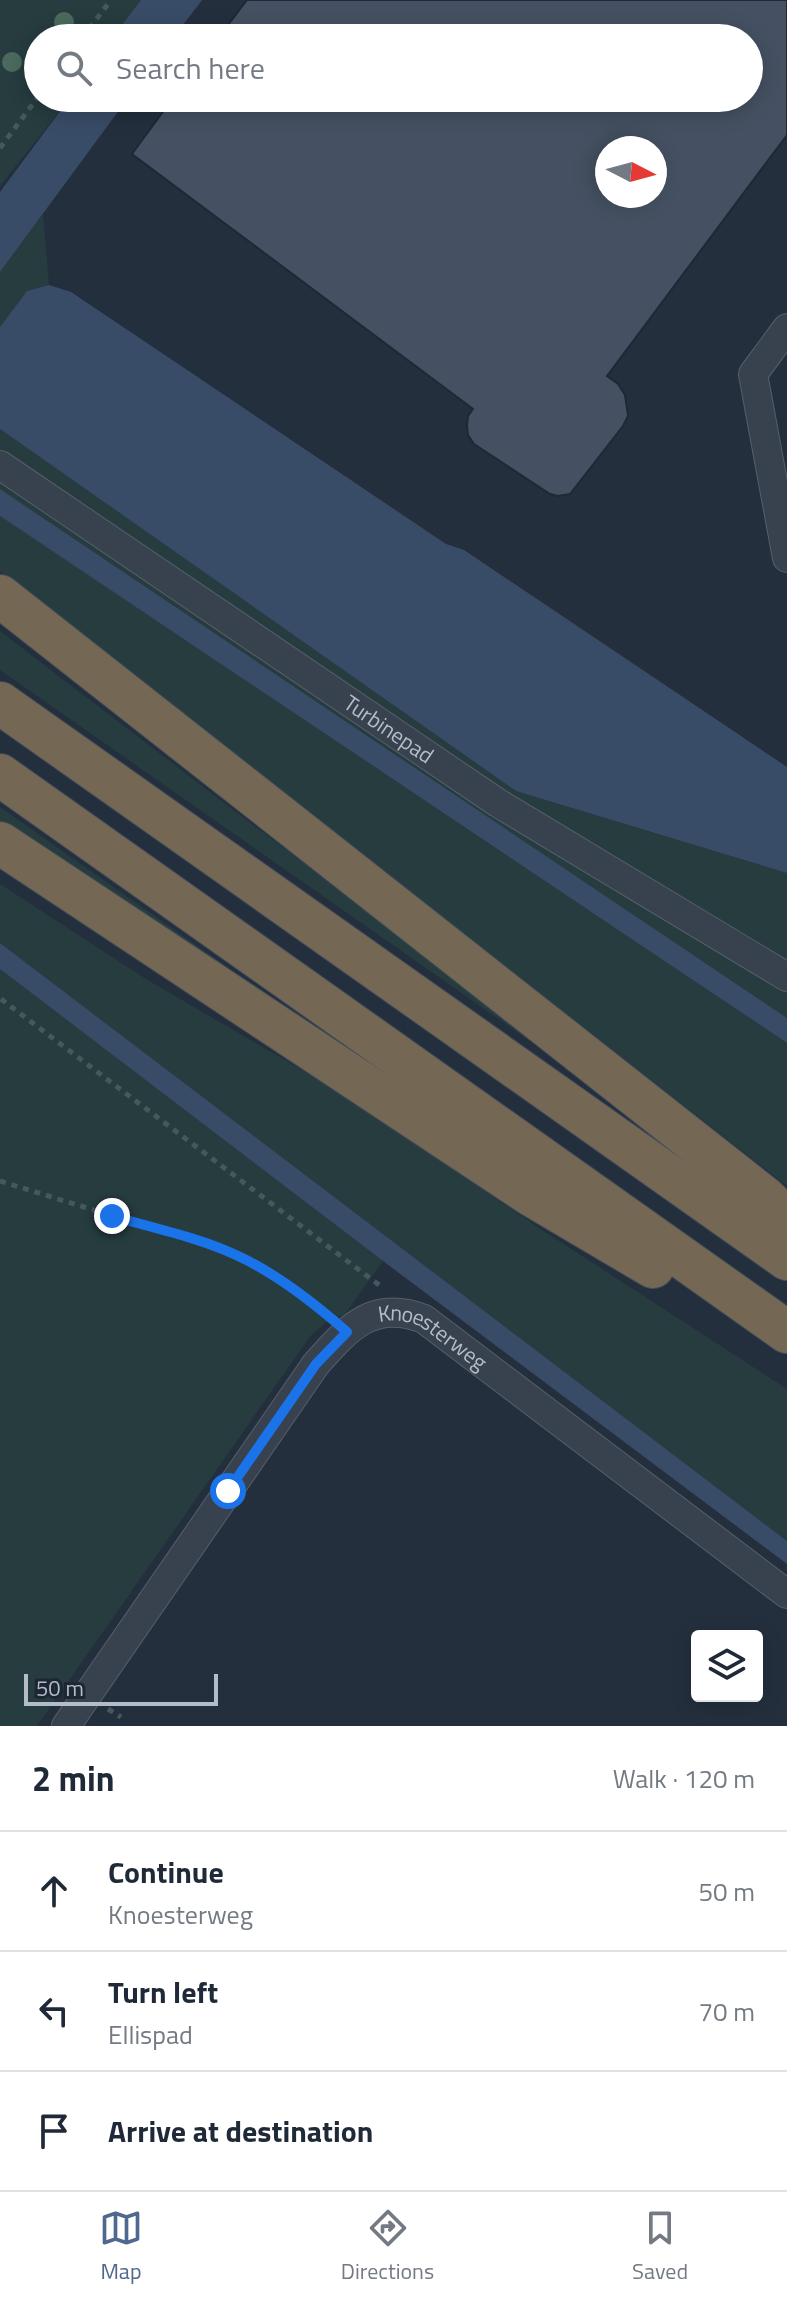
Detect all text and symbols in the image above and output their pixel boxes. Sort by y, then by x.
search box [24,24,763,112]
text: Search here [116,45,265,91]
icon: search [52,46,96,90]
north arrow [595,136,667,208]
street label: Turbinepad [337,686,441,772]
route end [94,1198,130,1234]
street label: Knoesterweg [376,1295,495,1378]
route start [210,1473,246,1509]
map controls [691,1630,763,1702]
button: layers [691,1630,763,1702]
scale bar [24,1670,218,1706]
text: 50 m [36,1671,84,1705]
text: 2 min [32,1752,115,1804]
text: Walk · 120 m [613,1759,755,1798]
text: Continue [108,1849,224,1895]
icon: ahead [32,1869,76,1913]
text: 50 m [698,1872,755,1911]
text: Knoesterweg [108,1895,253,1934]
text: Turn left [108,1969,218,2015]
icon: left [32,1989,76,2033]
text: 70 m [698,1992,755,2031]
text: Ellispad [108,2015,193,2054]
text: Arrive at destination [108,2108,373,2154]
icon: arrive [32,2109,76,2153]
tab: Map [99,2206,143,2288]
tab: Directions [341,2206,434,2288]
tab: Saved [632,2206,688,2288]

